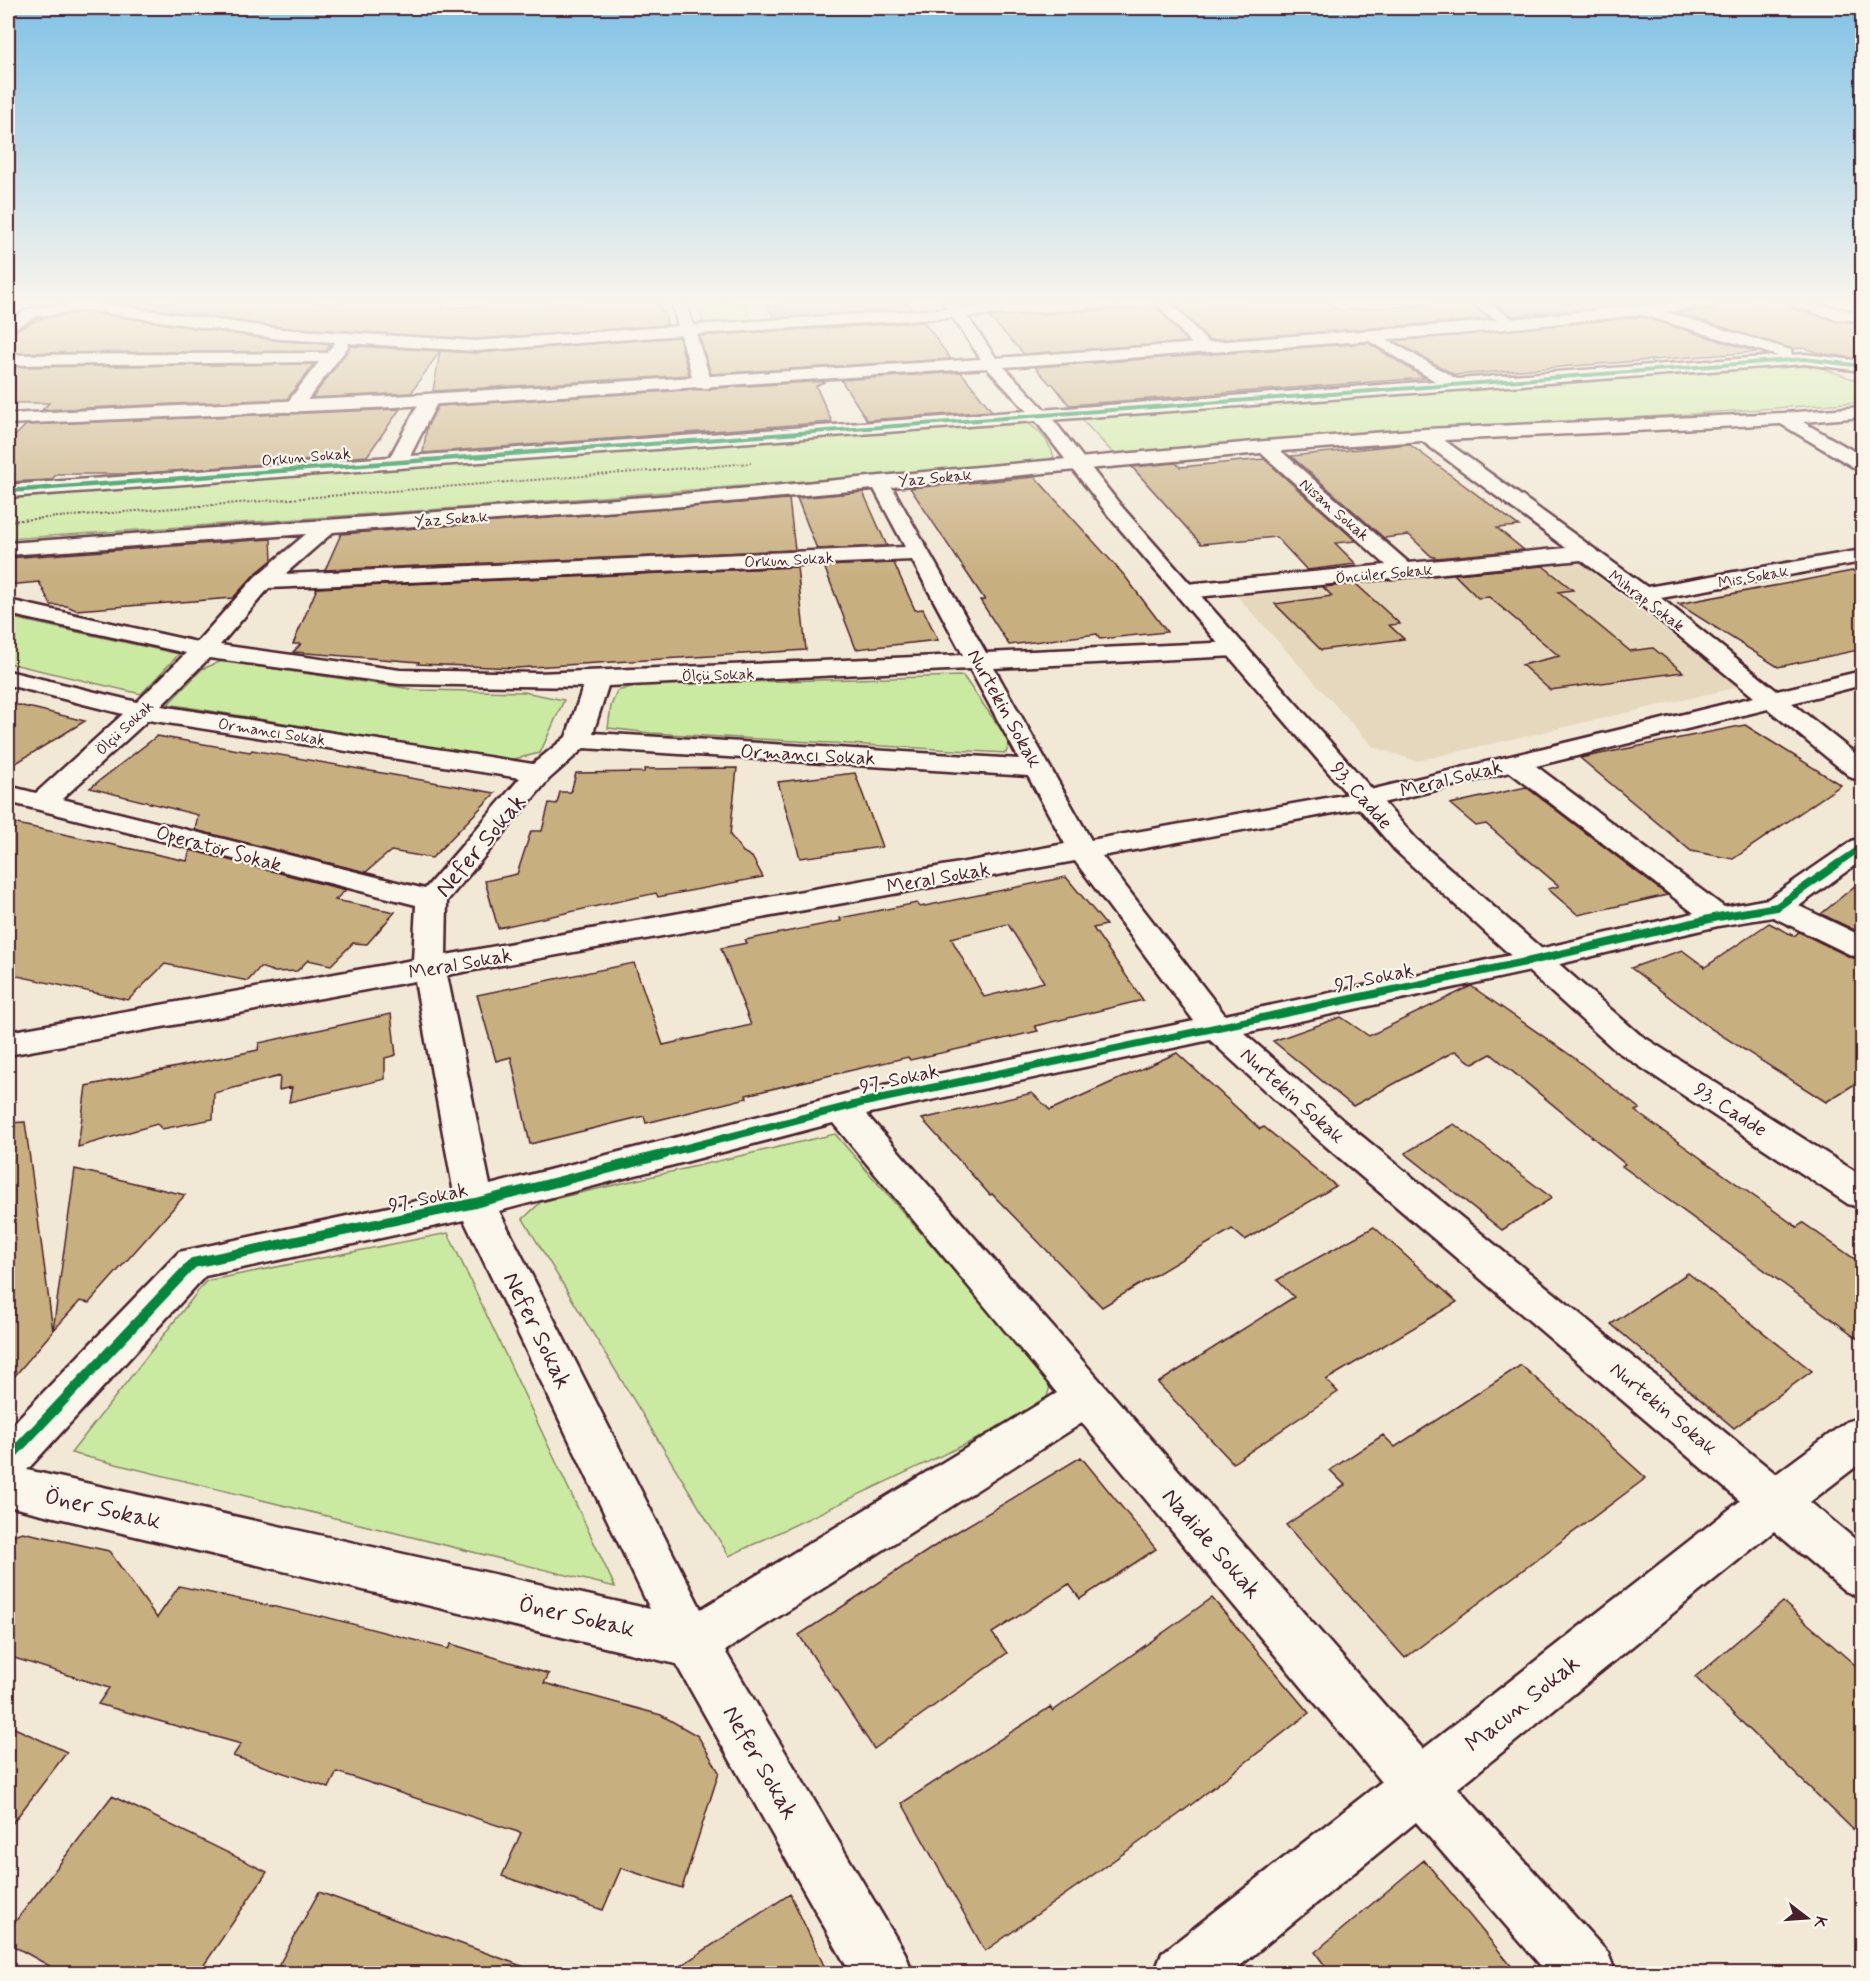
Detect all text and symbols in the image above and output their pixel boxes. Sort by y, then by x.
street label: Orkun Sokak [261,443,352,472]
street label: Yaz Sokak [898,465,973,492]
street label: Nisan Sokak [1295,474,1373,546]
street label: Yaz Sokak [414,506,489,533]
street label: Orkun Sokak [744,548,834,573]
street label: Öncüler Sokak [1335,560,1434,589]
street label: Mis Sokak [1716,561,1790,594]
street label: Mihrap Sokak [1604,566,1688,637]
street label: Nurtekin Sokak [960,644,1047,773]
street label: Ölçü Sokak [682,664,755,687]
street label: Ölçü Sokak [91,696,159,760]
street label: Ormancı Sokak [217,714,327,751]
street label: Ormancı Sokak [740,738,876,773]
street label: Meral Sokak [1397,754,1505,805]
street label: 93. Cadde [1324,756,1398,836]
street label: Nefer Sokak [429,787,534,904]
street label: Operatör Sokak [153,820,284,879]
street label: Meral Sokak [884,856,992,901]
street label: Meral Sokak [406,942,514,987]
street label: 97. Sokak [1332,957,1416,1000]
street label: Nurtekin Sokak [1234,1042,1350,1150]
street label: 97. Sokak [857,1058,941,1101]
street label: 93. Cadde [1689,1077,1772,1144]
street label: 97. Sokak [386,1177,470,1220]
street label: Nefer Sokak [495,1267,578,1394]
street label: Nurtekin Sokak [1604,1356,1722,1462]
street label: Öner Sokak [42,1481,164,1538]
street label: Nadide Sokak [1154,1482,1268,1606]
street label: Öner Sokak [516,1589,638,1646]
street label: Macun Sokak [1459,1648,1587,1760]
street label: Nefer Sokak [715,1700,805,1825]
north arrow [1777,1888,1837,1948]
text: K [1808,1913,1832,1931]

